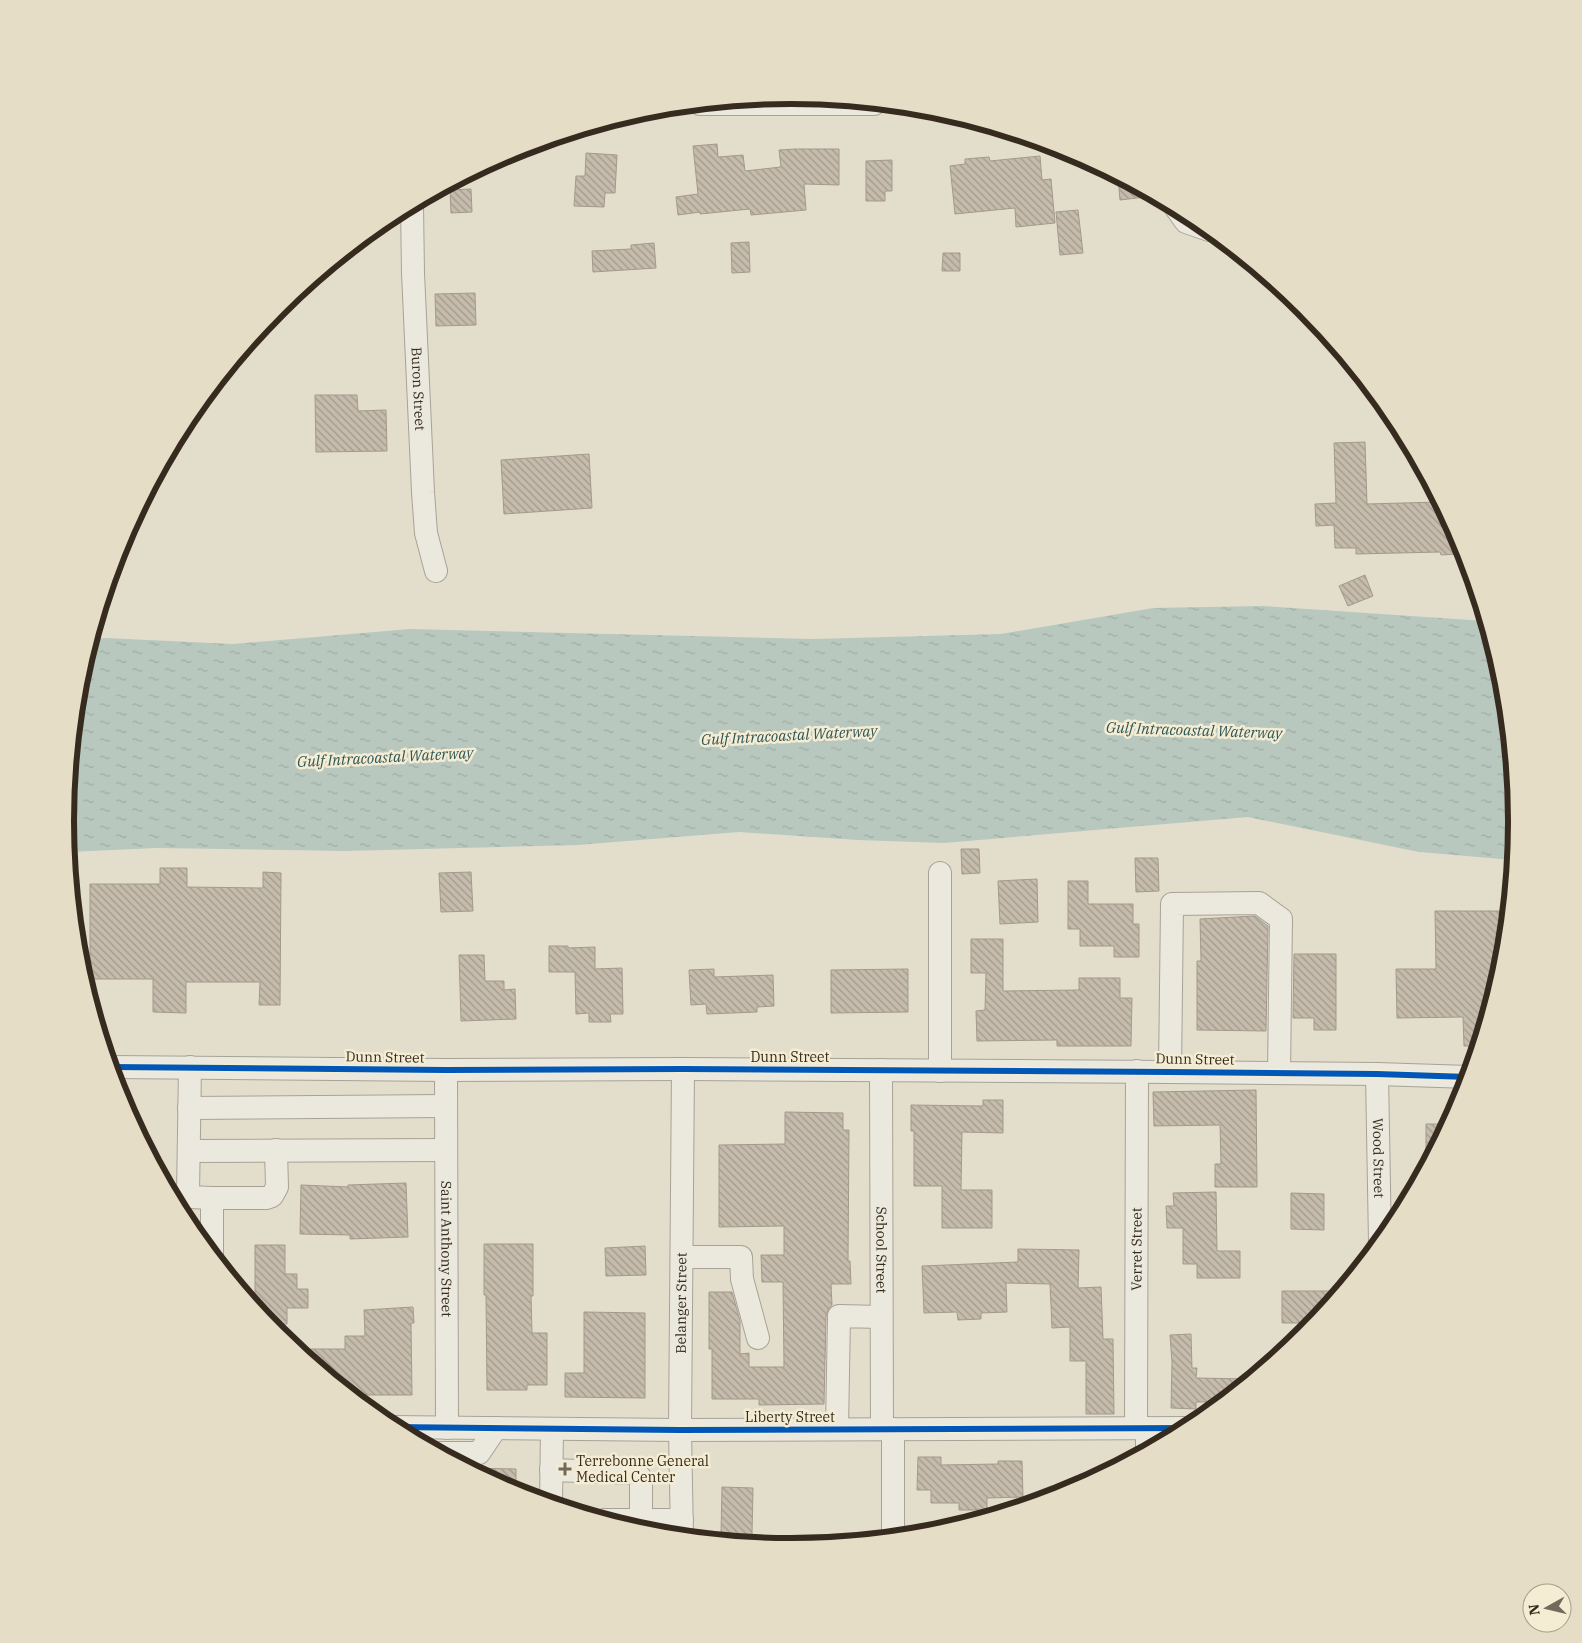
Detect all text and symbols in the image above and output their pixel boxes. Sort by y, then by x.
street label: Buron Street [407,347,429,431]
water label: Gulf Intracoastal Waterway [1106,717,1284,743]
water label: Gulf Intracoastal Waterway [701,721,879,749]
water label: Gulf Intracoastal Waterway [297,743,475,771]
street label: Dunn Street [345,1047,425,1067]
street label: Dunn Street [750,1048,830,1066]
street label: Dunn Street [1155,1049,1235,1069]
street label: Wood Street [1369,1118,1388,1198]
street label: Saint Anthony Street [437,1181,456,1317]
street label: School Street [872,1206,891,1294]
street label: Verret Street [1127,1207,1146,1291]
street label: Belanger Street [672,1252,690,1354]
street label: Liberty Street [745,1408,835,1426]
place label: Terrebonne General Medical Center [576,1452,709,1486]
marker: Terrebonne General Medical Center [558,1462,572,1476]
north arrow [1522,1583,1572,1633]
text: N [1524,1603,1544,1617]

